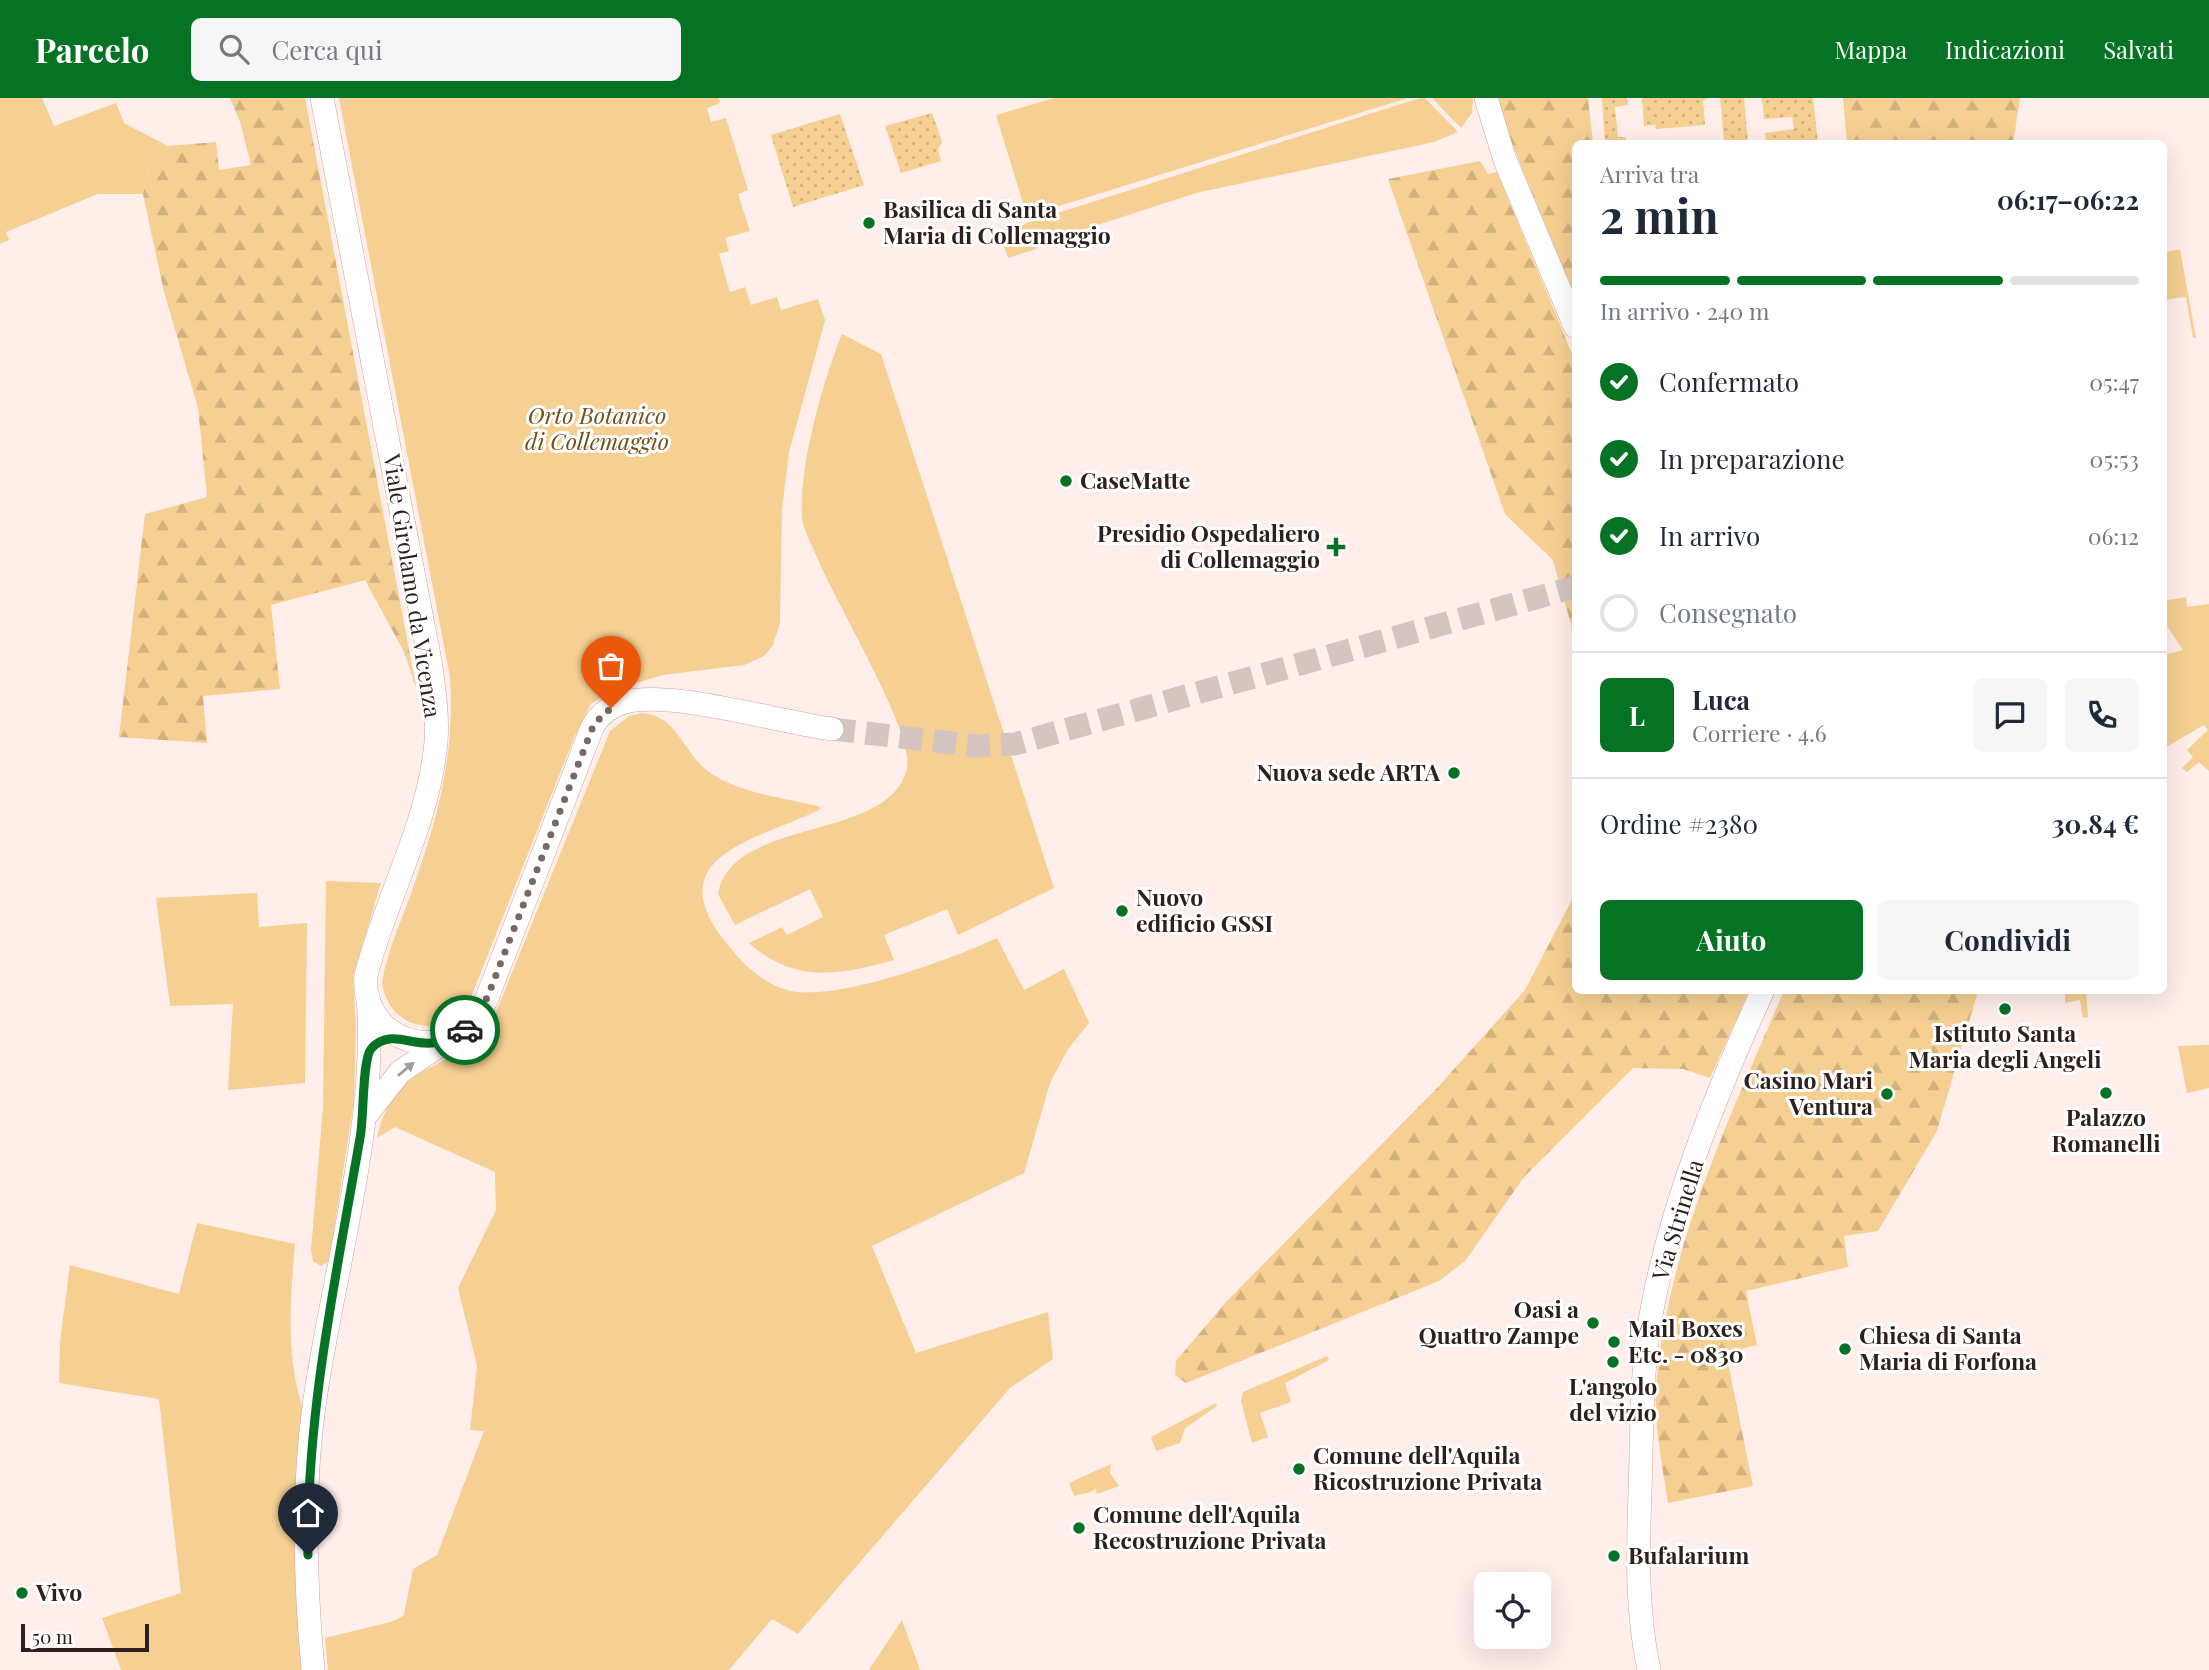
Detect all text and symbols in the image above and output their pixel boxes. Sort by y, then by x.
search box [191,18,681,81]
text: Parcelo [35,27,149,71]
icon: search [215,30,253,68]
text: Cerca qui [271,32,383,67]
text: Mappa [1835,33,1907,65]
text: Indicazioni [1945,33,2065,65]
text: Salvati [2103,33,2174,65]
text: Arriva tra [1600,158,1699,189]
text: 06:17–06:22 [1997,182,2139,217]
text: 2 min [1600,184,1719,246]
place label: Basilica di Santa Maria di Collemaggio [883,193,1111,250]
marker: Basilica di Santa Maria di Collemaggio [861,215,877,231]
text: In arrivo · 240 m [1600,295,1769,326]
icon: check [1600,363,1638,401]
text: Confermato [1659,364,1799,399]
text: 05:47 [2089,366,2139,397]
park label: Orto Botanico di Collemaggio [525,399,669,456]
icon: check [1600,440,1638,478]
text: In preparazione [1659,441,1845,476]
text: 05:53 [2090,443,2139,474]
street label: Viale Girolamo da Vicenza [377,451,450,720]
place label: CaseMatte [1080,464,1190,495]
marker: CaseMatte [1058,473,1074,489]
place label: Presidio Ospedaliero di Collemaggio [1097,517,1320,574]
icon: check [1600,517,1638,555]
text: In arrivo [1659,518,1760,553]
text: 06:12 [2088,520,2139,551]
marker: Presidio Ospedaliero di Collemaggio [1326,537,1346,557]
text: Consegnato [1659,595,1797,630]
pin [581,636,641,708]
icon: bag [592,647,630,685]
button: chat [1973,678,2047,752]
button: phone [2065,678,2139,752]
text: Luca [1692,682,1750,717]
text: L [1629,698,1645,733]
text: Corriere · 4.6 [1692,717,1827,748]
place label: Nuova sede ARTA [1256,756,1441,787]
marker: Nuova sede ARTA [1446,765,1462,781]
text: Ordine #2380 [1600,806,1758,841]
text: 30.84 € [2052,806,2139,841]
place label: Nuovo edificio GSSI [1136,881,1273,938]
button: Aiuto [1600,900,1863,980]
button: Condividi [1877,900,2139,980]
marker: Nuovo edificio GSSI [1114,903,1130,919]
courier [430,995,500,1065]
marker: Istituto Santa Maria degli Angeli [1997,1001,2013,1017]
icon: car [446,1011,484,1049]
place label: Istituto Santa Maria degli Angeli [1909,1017,2101,1074]
one-way arrow [397,1062,414,1077]
place label: Casino Mari Ventura [1743,1064,1873,1121]
marker: Palazzo Romanelli [2098,1085,2114,1101]
marker: Casino Mari Ventura [1879,1086,1895,1102]
place label: Palazzo Romanelli [2051,1101,2161,1158]
street label: Via Strinella [1643,1155,1710,1285]
place label: Oasi a Quattro Zampe [1419,1293,1579,1350]
place label: Mail Boxes Etc. - 0830 [1628,1312,1744,1369]
marker: Oasi a Quattro Zampe [1585,1315,1601,1331]
place label: Chiesa di Santa Maria di Forfona [1859,1319,2037,1376]
marker: Mail Boxes Etc. - 0830 [1606,1334,1622,1350]
marker: Chiesa di Santa Maria di Forfona [1837,1341,1853,1357]
marker: L'angolo del vizio [1605,1354,1621,1370]
place label: L'angolo del vizio [1569,1370,1657,1427]
place label: Comune dell'Aquila Ricostruzione Privata [1313,1439,1542,1496]
marker: Comune dell'Aquila Ricostruzione Privata [1291,1461,1307,1477]
pin [278,1483,338,1555]
icon: home [289,1494,327,1532]
place label: Comune dell'Aquila Recostruzione Privata [1093,1498,1327,1555]
marker: Comune dell'Aquila Recostruzione Privata [1071,1520,1087,1536]
place label: Bufalarium [1628,1539,1749,1570]
marker: Bufalarium [1606,1548,1622,1564]
map controls [1474,1572,1551,1649]
button: locate [1474,1572,1551,1649]
place label: Vivo [35,1576,82,1607]
marker: Vivo [14,1585,30,1601]
scale bar [21,1621,149,1653]
text: 50 m [32,1623,73,1649]

